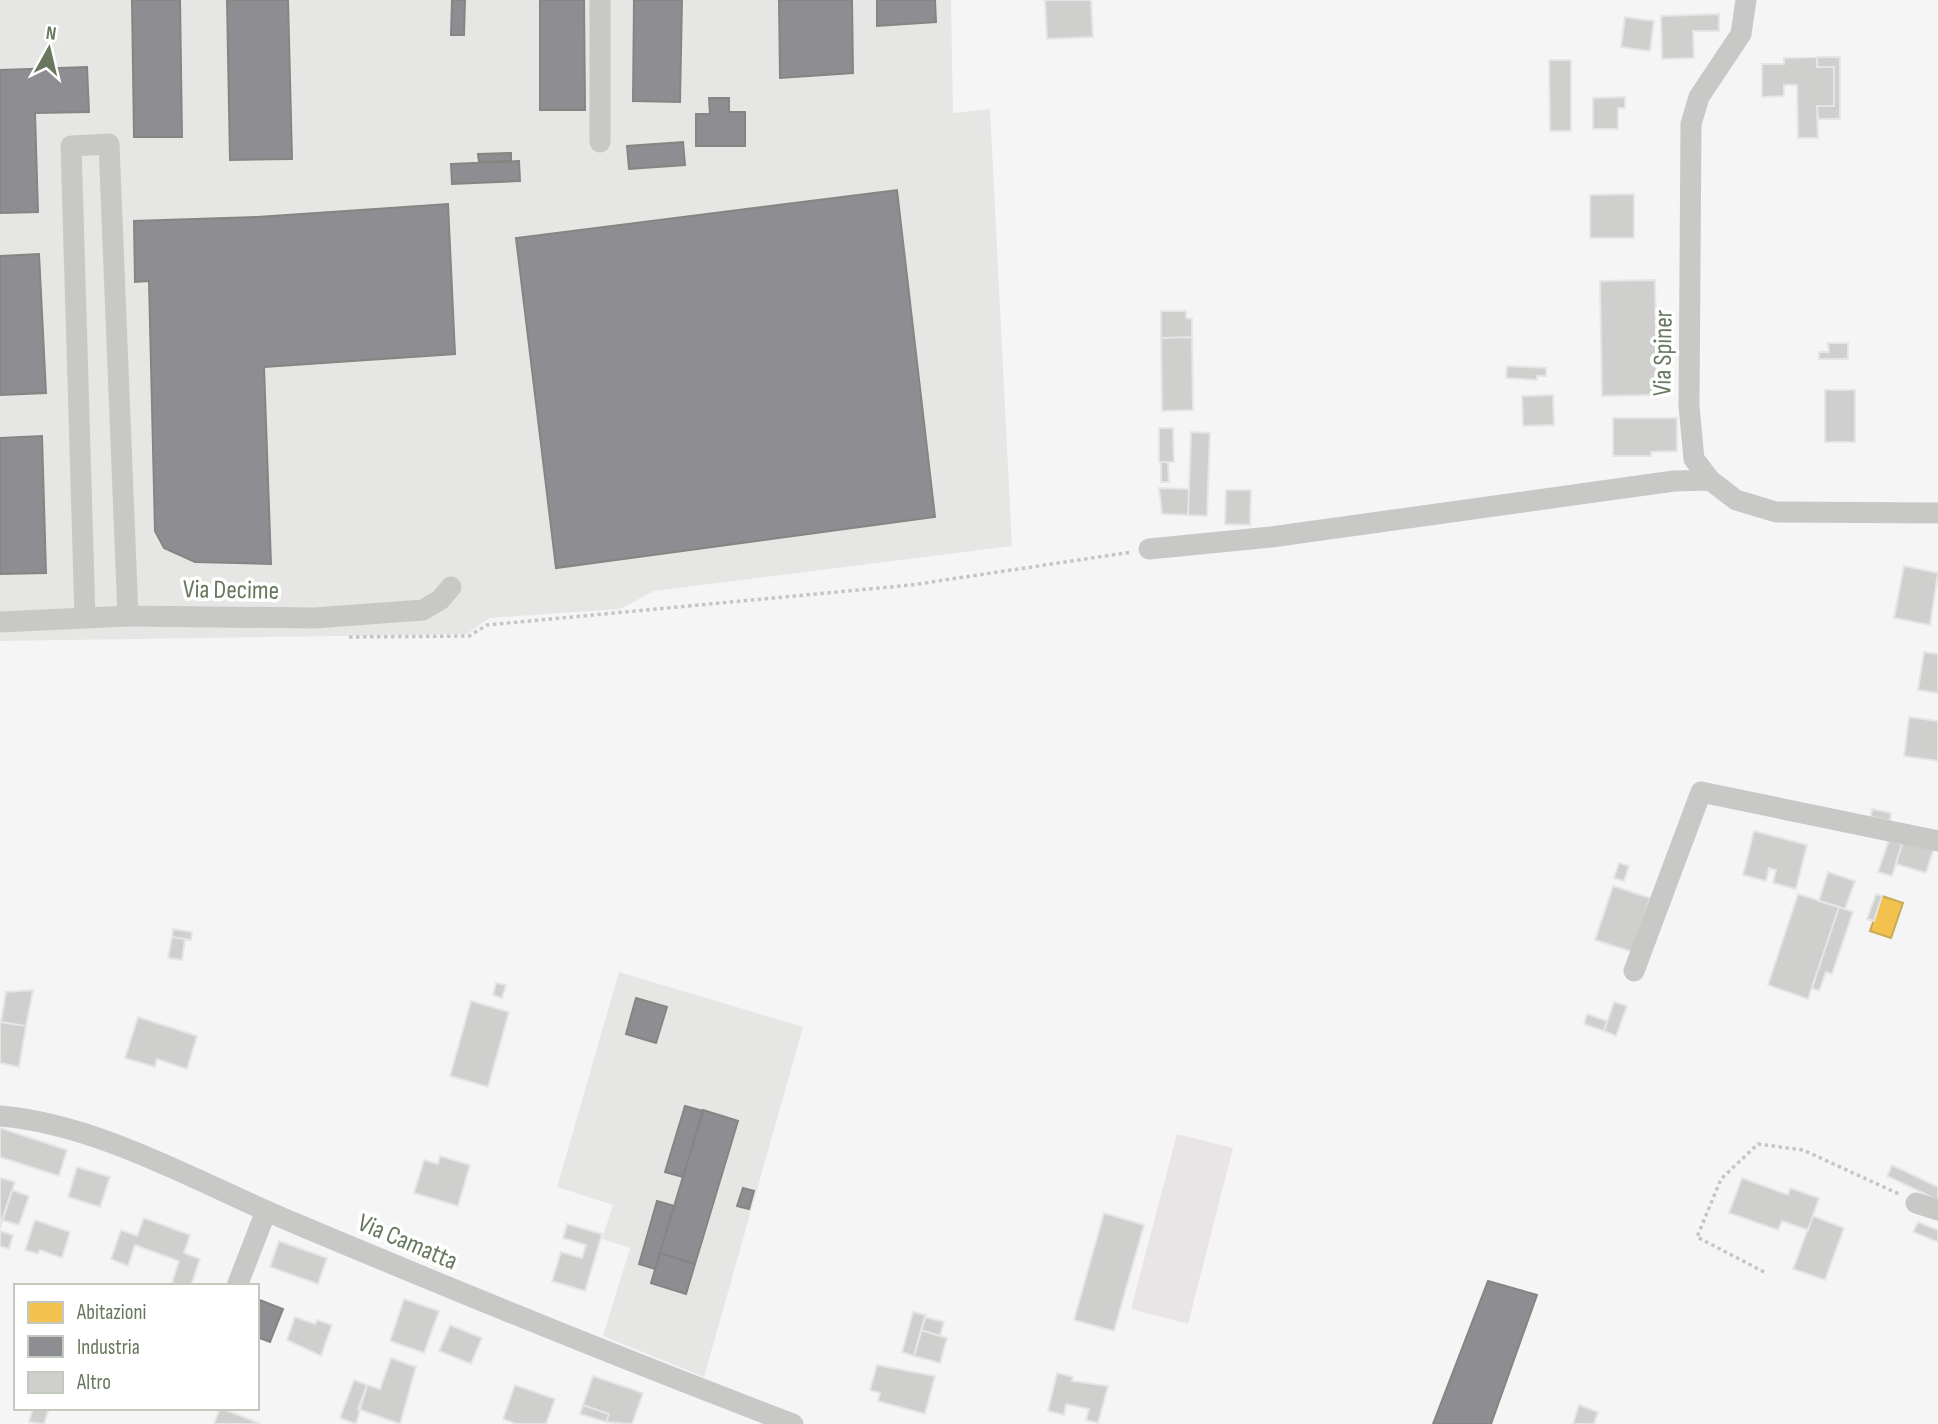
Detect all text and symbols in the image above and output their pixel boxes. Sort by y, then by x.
north arrow [14,14,84,84]
text: N [45,22,58,46]
street label: Via Spiner [1647,309,1680,397]
street label: Via Decime [183,574,279,607]
street label: Via Camatta [353,1208,462,1277]
legend [14,1284,259,1410]
text: Abitazioni [76,1300,146,1325]
text: Industria [77,1335,140,1360]
text: Altro [76,1370,111,1395]

